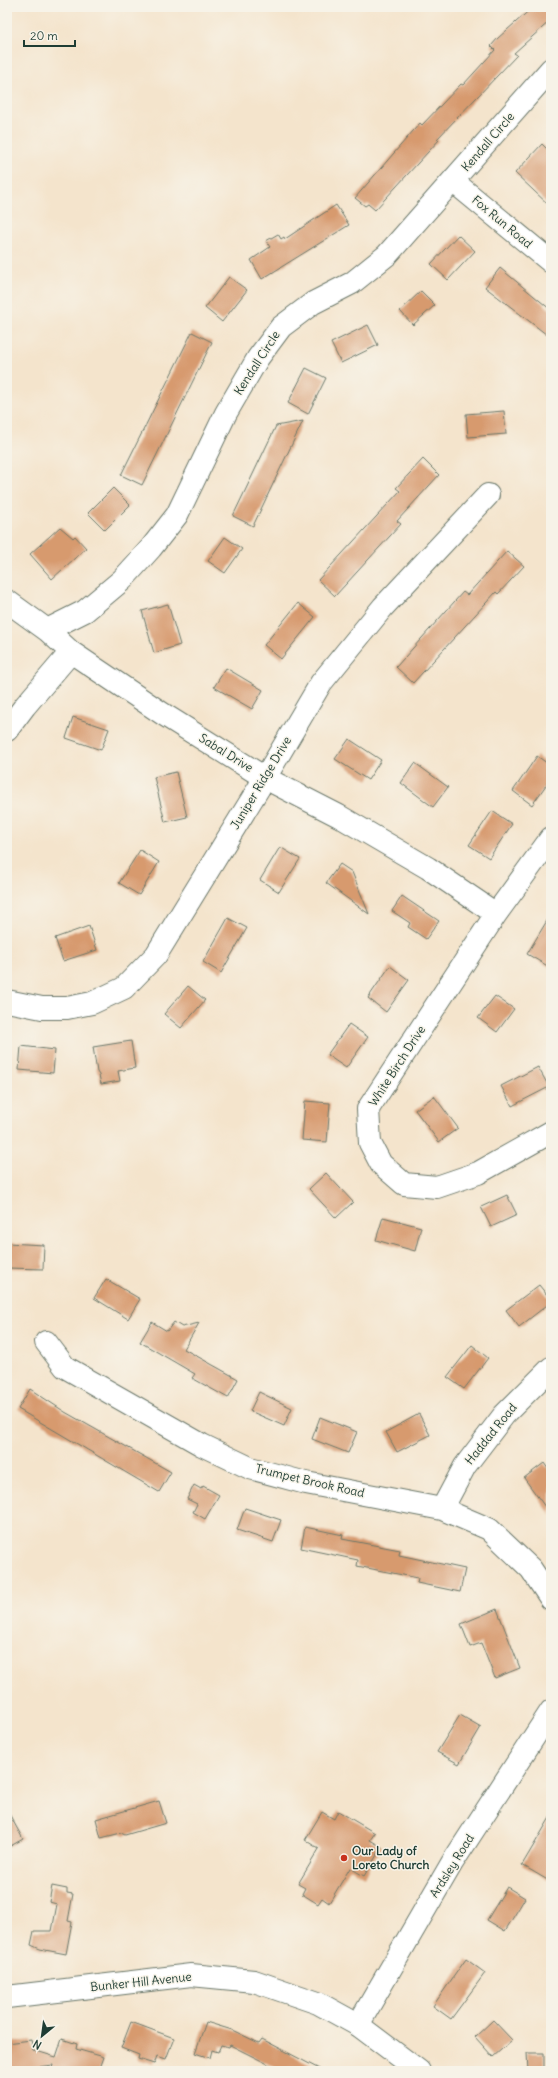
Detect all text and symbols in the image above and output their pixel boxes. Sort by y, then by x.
scale bar [24,22,75,48]
text: 20 m [30,28,58,43]
street label: Kendall Circle [458,109,517,174]
street label: Fox Run Road [469,192,536,251]
street label: Kendall Circle [230,328,283,398]
street label: Sabal Drive [196,730,256,775]
street label: Juniper Ridge Drive [227,734,294,832]
street label: White Birch Drive [365,1022,428,1109]
street label: Haddad Road [461,1400,520,1467]
street label: Trumpet Brook Road [254,1461,366,1500]
street label: Ardsley Road [426,1831,477,1900]
place label: Our Lady of Loreto Church [352,1843,429,1872]
marker: Our Lady of Loreto Church [339,1853,349,1863]
street label: Bunker Hill Avenue [90,1969,192,1994]
north arrow [22,2016,62,2056]
text: N [30,2037,44,2053]

